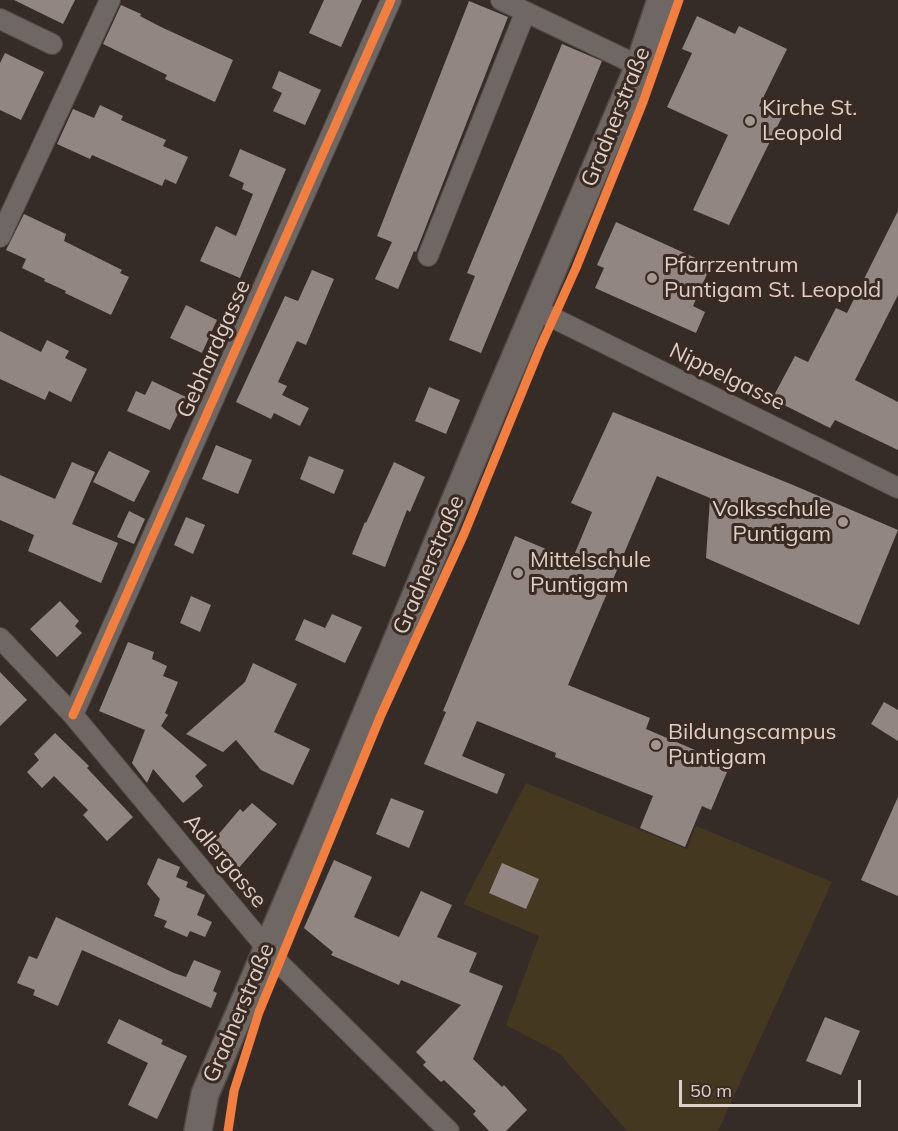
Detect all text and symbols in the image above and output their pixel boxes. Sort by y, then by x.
street label: Gradnerstraße [576,43,656,191]
place label: Kirche St. Leopold [762,95,857,146]
marker: Kirche St. Leopold [743,114,757,128]
place label: Pfarrzentrum Puntigam St. Leopold [664,252,881,304]
marker: Pfarrzentrum Puntigam St. Leopold [645,271,659,285]
street label: Gebhardgasse [172,276,256,422]
street label: Nippelgasse [665,338,789,416]
street label: Gradnerstraße [388,491,470,639]
place label: Volksschule Puntigam [713,496,831,548]
marker: Volksschule Puntigam [836,515,850,529]
place label: Mittelschule Puntigam [530,547,651,598]
marker: Mittelschule Puntigam [511,566,525,580]
place label: Bildungscampus Puntigam [668,719,837,770]
marker: Bildungscampus Puntigam [649,738,663,752]
street label: Adlergasse [178,809,272,913]
street label: Gradnerstraße [198,939,280,1087]
scale bar [682,1068,864,1106]
text: 50 m [690,1079,732,1102]

